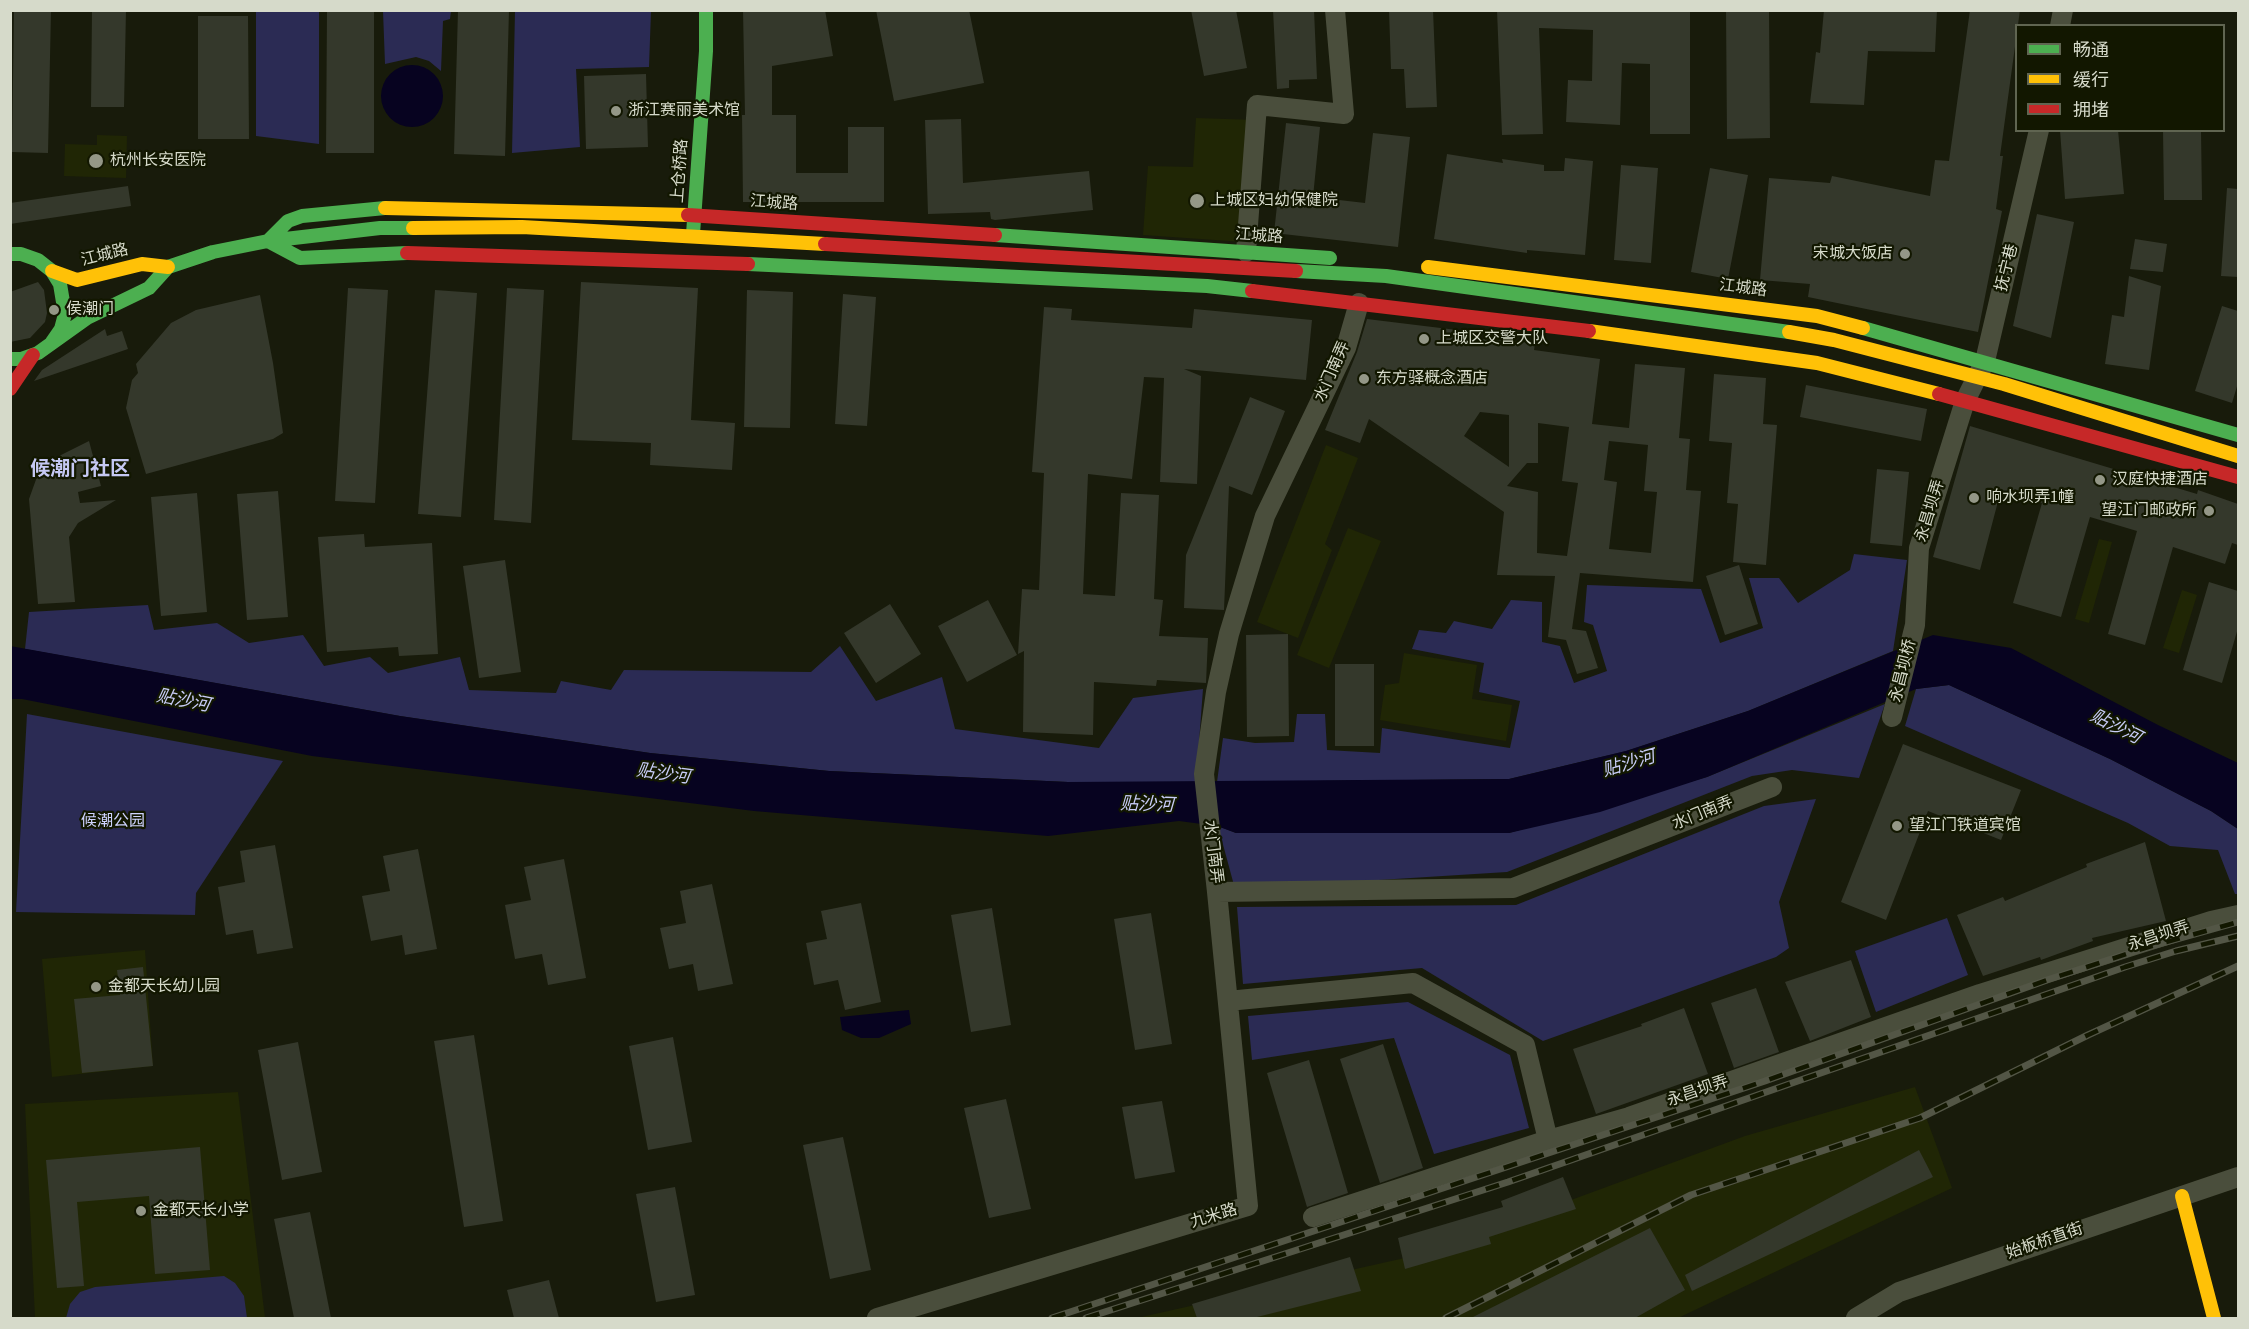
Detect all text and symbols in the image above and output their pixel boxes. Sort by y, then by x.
legend [2015,24,2225,132]
text: 畅通 [2073,38,2109,63]
text: 缓行 [2073,68,2109,93]
text: 拥堵 [2073,98,2109,123]
place label: 浙江赛丽美术馆 [628,101,740,121]
marker: 浙江赛丽美术馆 [609,104,623,118]
street label: 上仓桥路 [669,138,693,204]
place label: 杭州长安医院 [110,151,206,171]
marker: 杭州长安医院 [87,152,105,170]
place label: 上城区妇幼保健院 [1210,191,1338,211]
marker: 上城区妇幼保健院 [1188,192,1206,210]
street label: 江城路 [749,193,799,215]
street label: 江城路 [1234,226,1284,248]
street label: 江城路 [79,241,131,271]
street label: 抚宁巷 [1993,242,2023,294]
place label: 宋城大饭店 [1813,244,1893,264]
marker: 宋城大饭店 [1898,247,1912,261]
street label: 江城路 [1718,277,1768,301]
place label: 侯潮门 [66,300,114,320]
marker: 侯潮门 [47,303,61,317]
place label: 上城区交警大队 [1436,329,1548,349]
marker: 上城区交警大队 [1417,332,1431,346]
street label: 水门南弄 [1311,339,1355,405]
place label: 东方驿概念酒店 [1376,369,1488,389]
marker: 东方驿概念酒店 [1357,372,1371,386]
district label: 候潮门社区 [30,459,130,483]
place label: 汉庭快捷酒店 [2112,470,2208,490]
marker: 汉庭快捷酒店 [2093,473,2107,487]
street label: 永昌坝弄 [1912,478,1950,544]
place label: 响水坝弄1幢 [1986,488,2074,508]
marker: 响水坝弄1幢 [1967,491,1981,505]
place label: 望江门邮政所 [2101,501,2197,521]
marker: 望江门邮政所 [2202,504,2216,518]
street label: 永昌坝桥 [1887,638,1921,704]
water label: 贴沙河 [154,686,212,718]
water label: 贴沙河 [2086,706,2144,750]
water label: 贴沙河 [1600,747,1658,783]
water label: 贴沙河 [635,761,691,789]
street label: 水门南弄 [1670,793,1736,835]
water label: 贴沙河 [1120,794,1174,818]
park label: 候潮公园 [81,812,145,832]
place label: 望江门铁道宾馆 [1909,816,2021,836]
street label: 水门南弄 [1199,819,1225,885]
marker: 望江门铁道宾馆 [1890,819,1904,833]
street label: 永昌坝弄 [2126,918,2192,956]
place label: 金都天长幼儿园 [108,977,220,997]
marker: 金都天长幼儿园 [89,980,103,994]
street label: 永昌坝弄 [1665,1073,1731,1111]
place label: 金都天长小学 [153,1201,249,1221]
street label: 九米路 [1188,1201,1240,1233]
marker: 金都天长小学 [134,1204,148,1218]
street label: 始板桥直街 [2004,1220,2086,1264]

